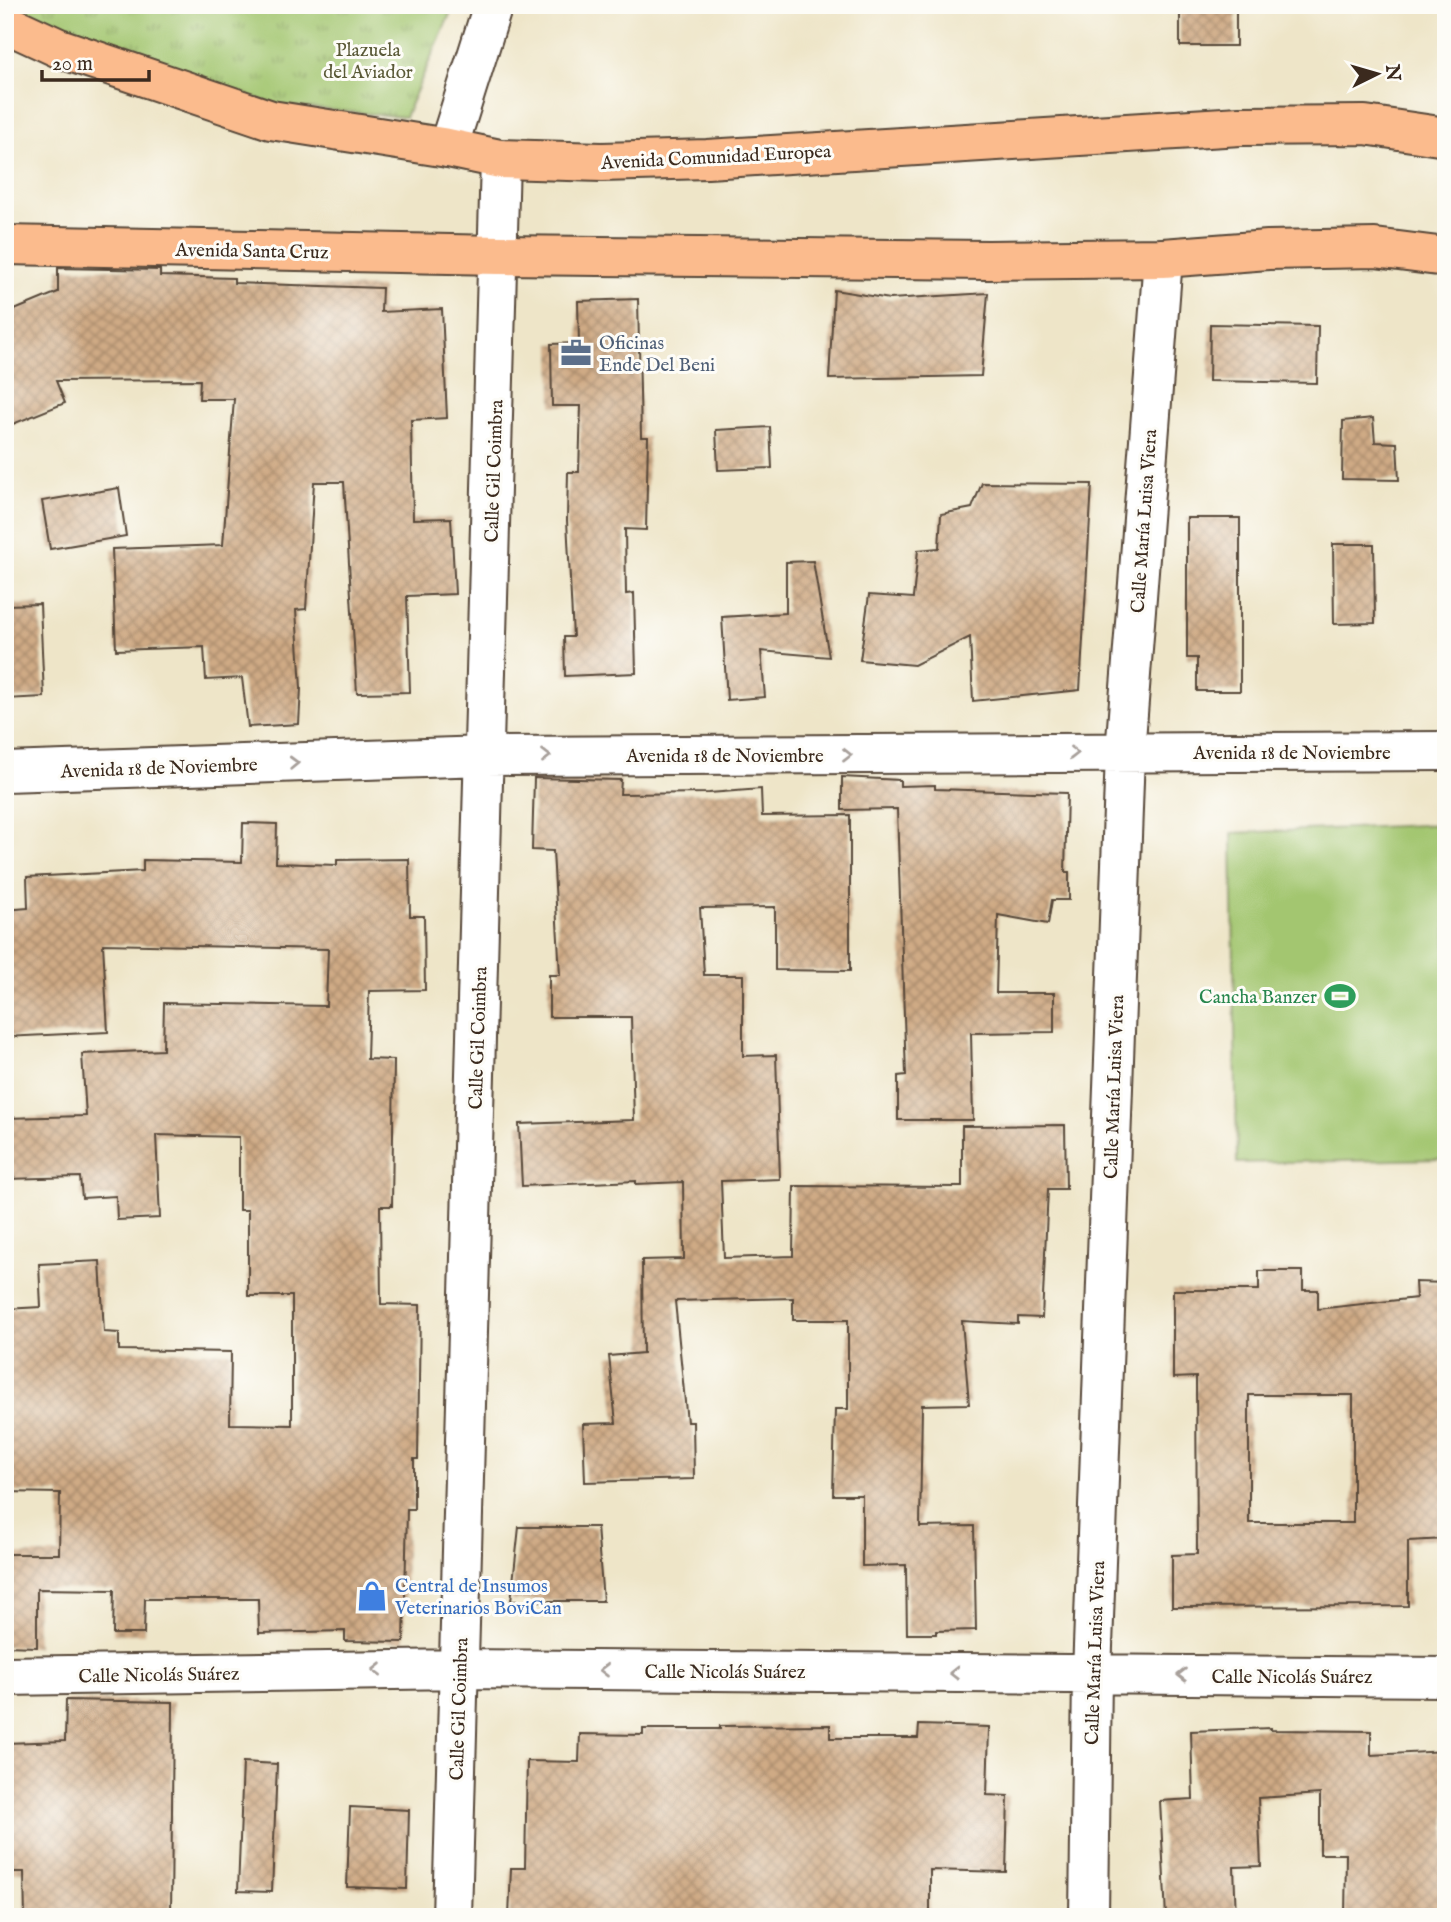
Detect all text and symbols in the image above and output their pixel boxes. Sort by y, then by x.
scale bar [42,38,149,82]
north arrow [1342,38,1412,108]
park label: Plazuela del Aviador [323,39,413,85]
text: 20 m [52,51,93,78]
text: N [1379,62,1405,82]
street label: Avenida Comunidad Europea [599,140,833,176]
street label: Avenida Santa Cruz [174,239,329,265]
place label: Oficinas Ende Del Beni [599,332,715,378]
office icon: Oficinas Ende Del Beni [559,336,593,370]
street label: Calle Gil Coimbra [481,398,510,543]
street label: Calle María Luisa Viera [1127,428,1163,614]
street label: Avenida 18 de Noviembre [1192,742,1391,766]
street label: Avenida 18 de Noviembre [625,745,824,769]
one-way arrow [1069,746,1080,761]
one-way arrow [841,747,852,762]
one-way arrow [541,748,551,764]
street label: Avenida 18 de Noviembre [59,754,258,784]
one-way arrow [289,755,300,770]
street label: Calle Gil Coimbra [465,965,494,1110]
sports icon: Cancha Banzer [1323,979,1357,1013]
place label: Cancha Banzer [1199,986,1317,1010]
street label: Calle María Luisa Viera [1100,994,1130,1180]
street label: Calle María Luisa Viera [1081,1560,1111,1746]
place label: Central de Insumos Veterinarios BoviCan [394,1575,562,1621]
shop icon: Central de Insumos Veterinarios BoviCan [355,1579,389,1613]
street label: Calle Gil Coimbra [446,1636,475,1781]
street label: Calle Nicolás Suárez [644,1661,806,1685]
one-way arrow [598,1662,609,1678]
street label: Calle Nicolás Suárez [78,1663,240,1689]
one-way arrow [371,1663,382,1678]
one-way arrow [948,1665,959,1681]
street label: Calle Nicolás Suárez [1211,1666,1373,1690]
one-way arrow [1176,1667,1186,1683]

